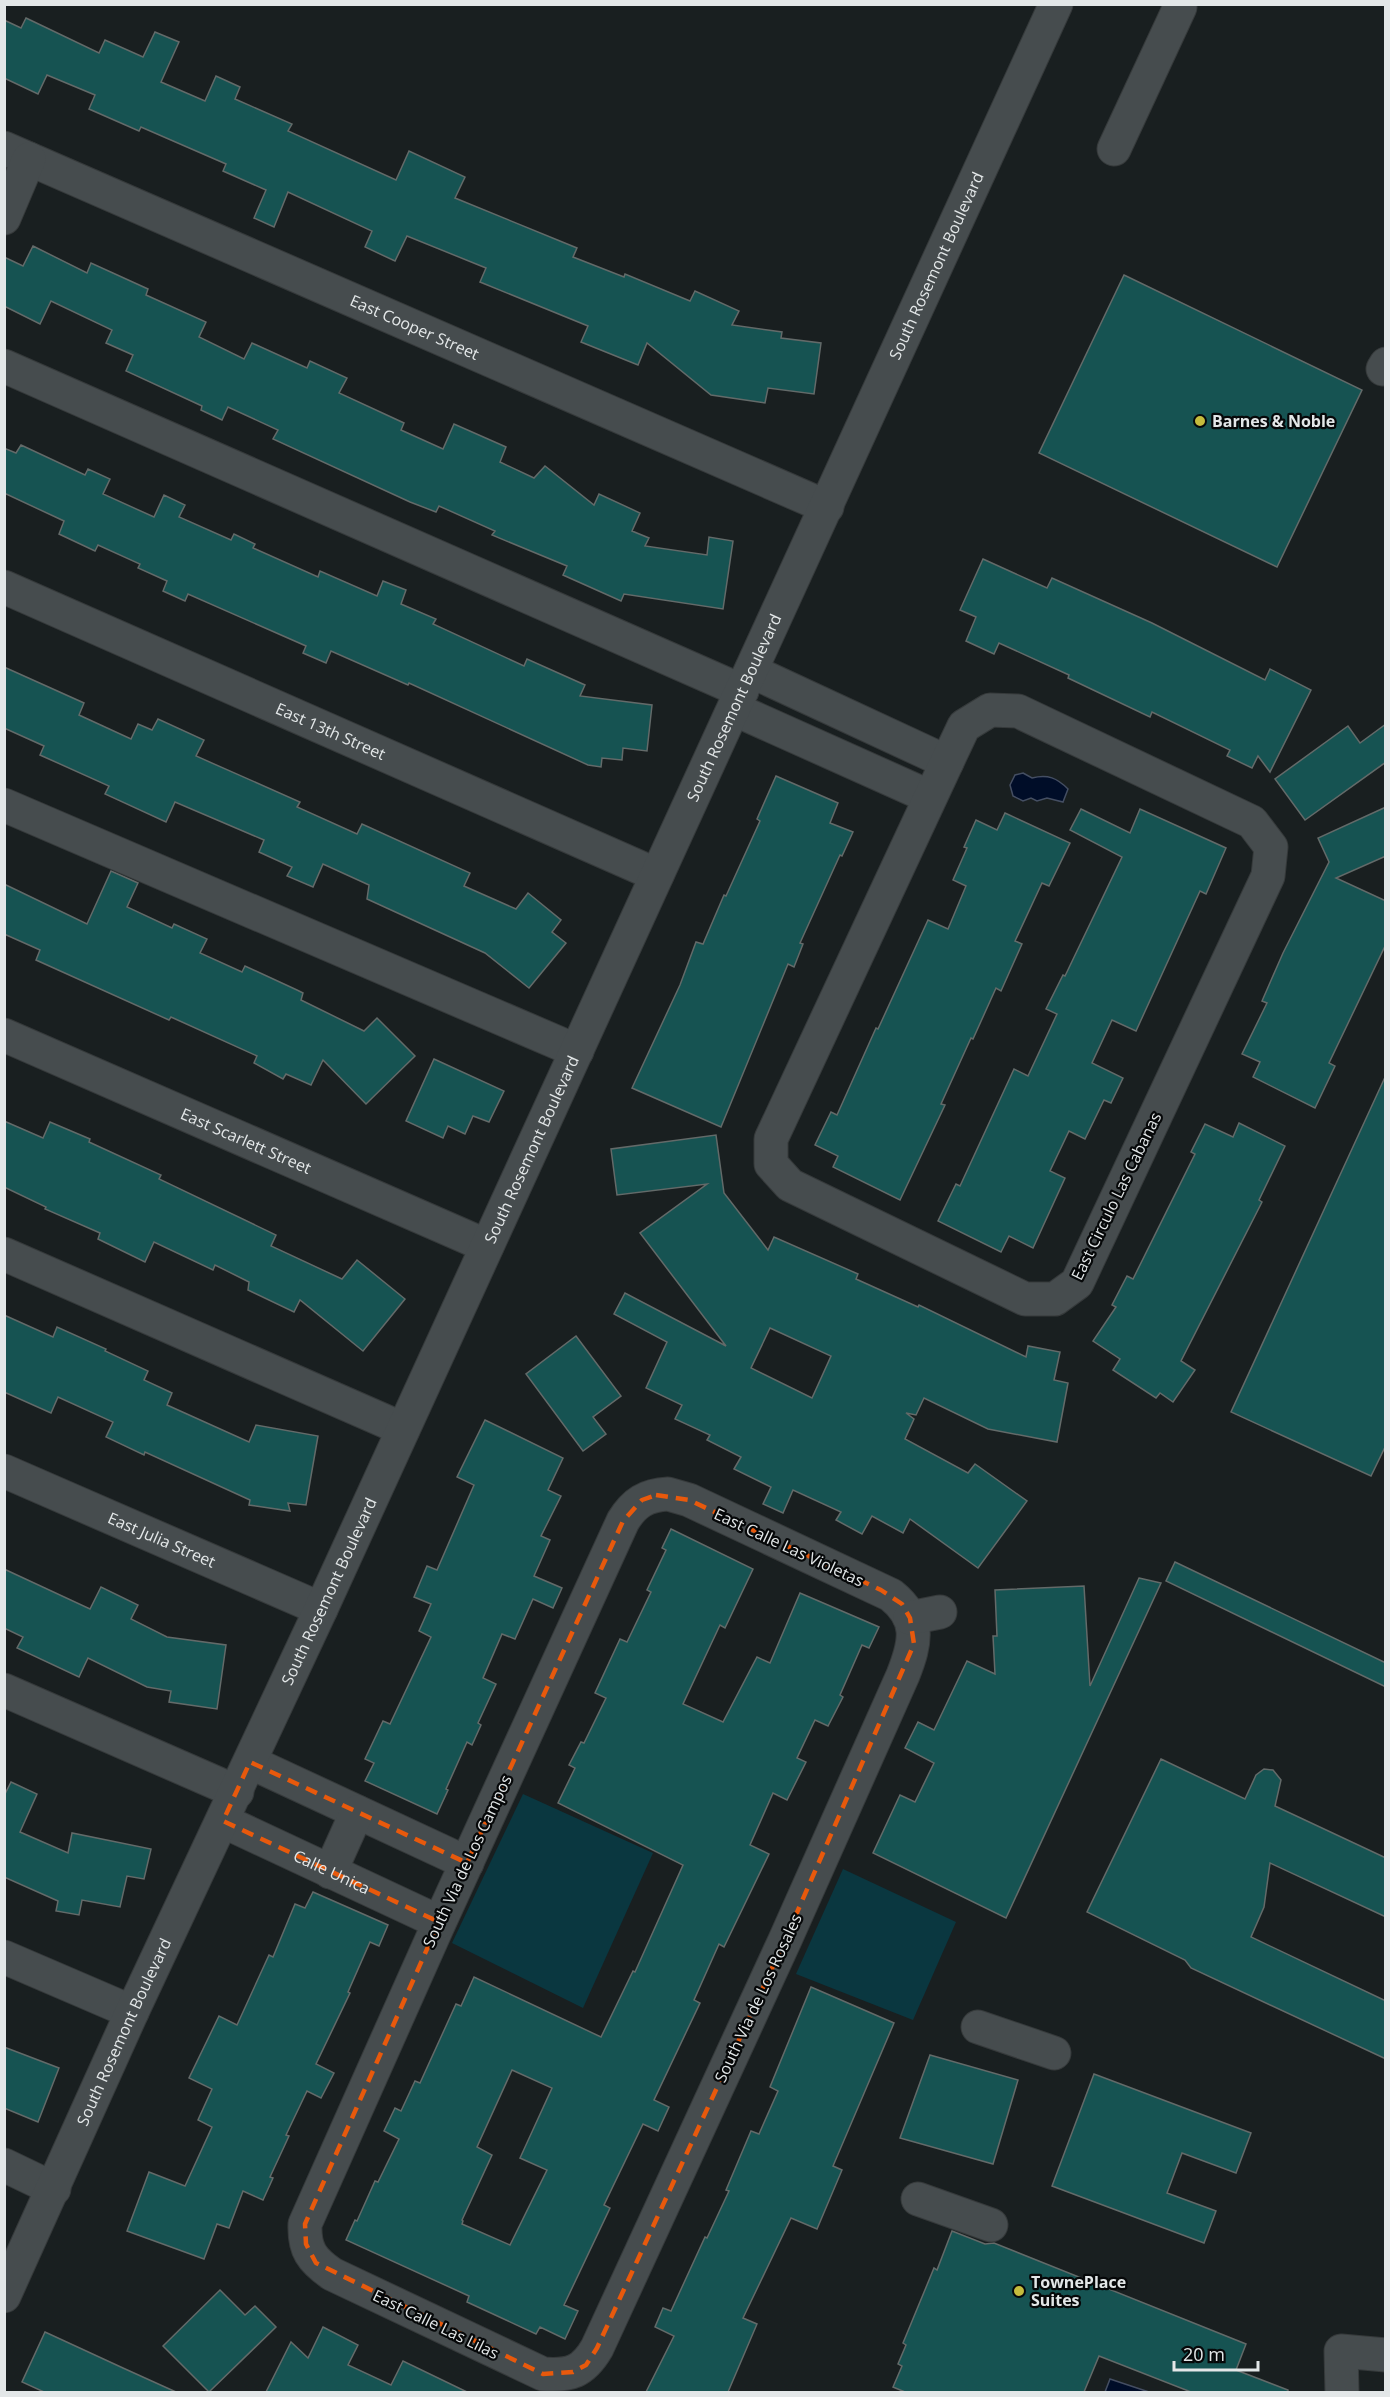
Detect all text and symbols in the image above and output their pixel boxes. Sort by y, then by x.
street label: South Rosemont Boulevard [884,168,989,363]
street label: East Cooper Street [347,289,483,365]
place label: Barnes & Noble [1212,410,1335,432]
marker: Barnes & Noble [1193,414,1207,428]
street label: South Rosemont Boulevard [681,610,786,805]
street label: East 13th Street [272,697,389,765]
street label: South Rosemont Boulevard [479,1052,584,1247]
street label: East Scarlett Street [177,1102,315,1179]
street label: East Circulo Las Cabanas [1066,1108,1166,1284]
street label: South Rosemont Boulevard [276,1494,382,1689]
street label: East Calle Las Violetas [711,1503,867,1591]
street label: East Julia Street [104,1507,219,1573]
street label: South Via de Los Campos [417,1771,517,1951]
street label: Calle Unica [290,1844,374,1899]
street label: South Via de Los Rosales [709,1910,807,2086]
street label: South Rosemont Boulevard [71,1934,176,2129]
place label: TownePlace Suites [1031,2271,1126,2311]
street label: East Calle Las Lilas [369,2284,503,2364]
marker: TownePlace Suites [1012,2284,1026,2298]
scale bar [1174,2334,1258,2372]
text: 20 m [1183,2342,1225,2366]

